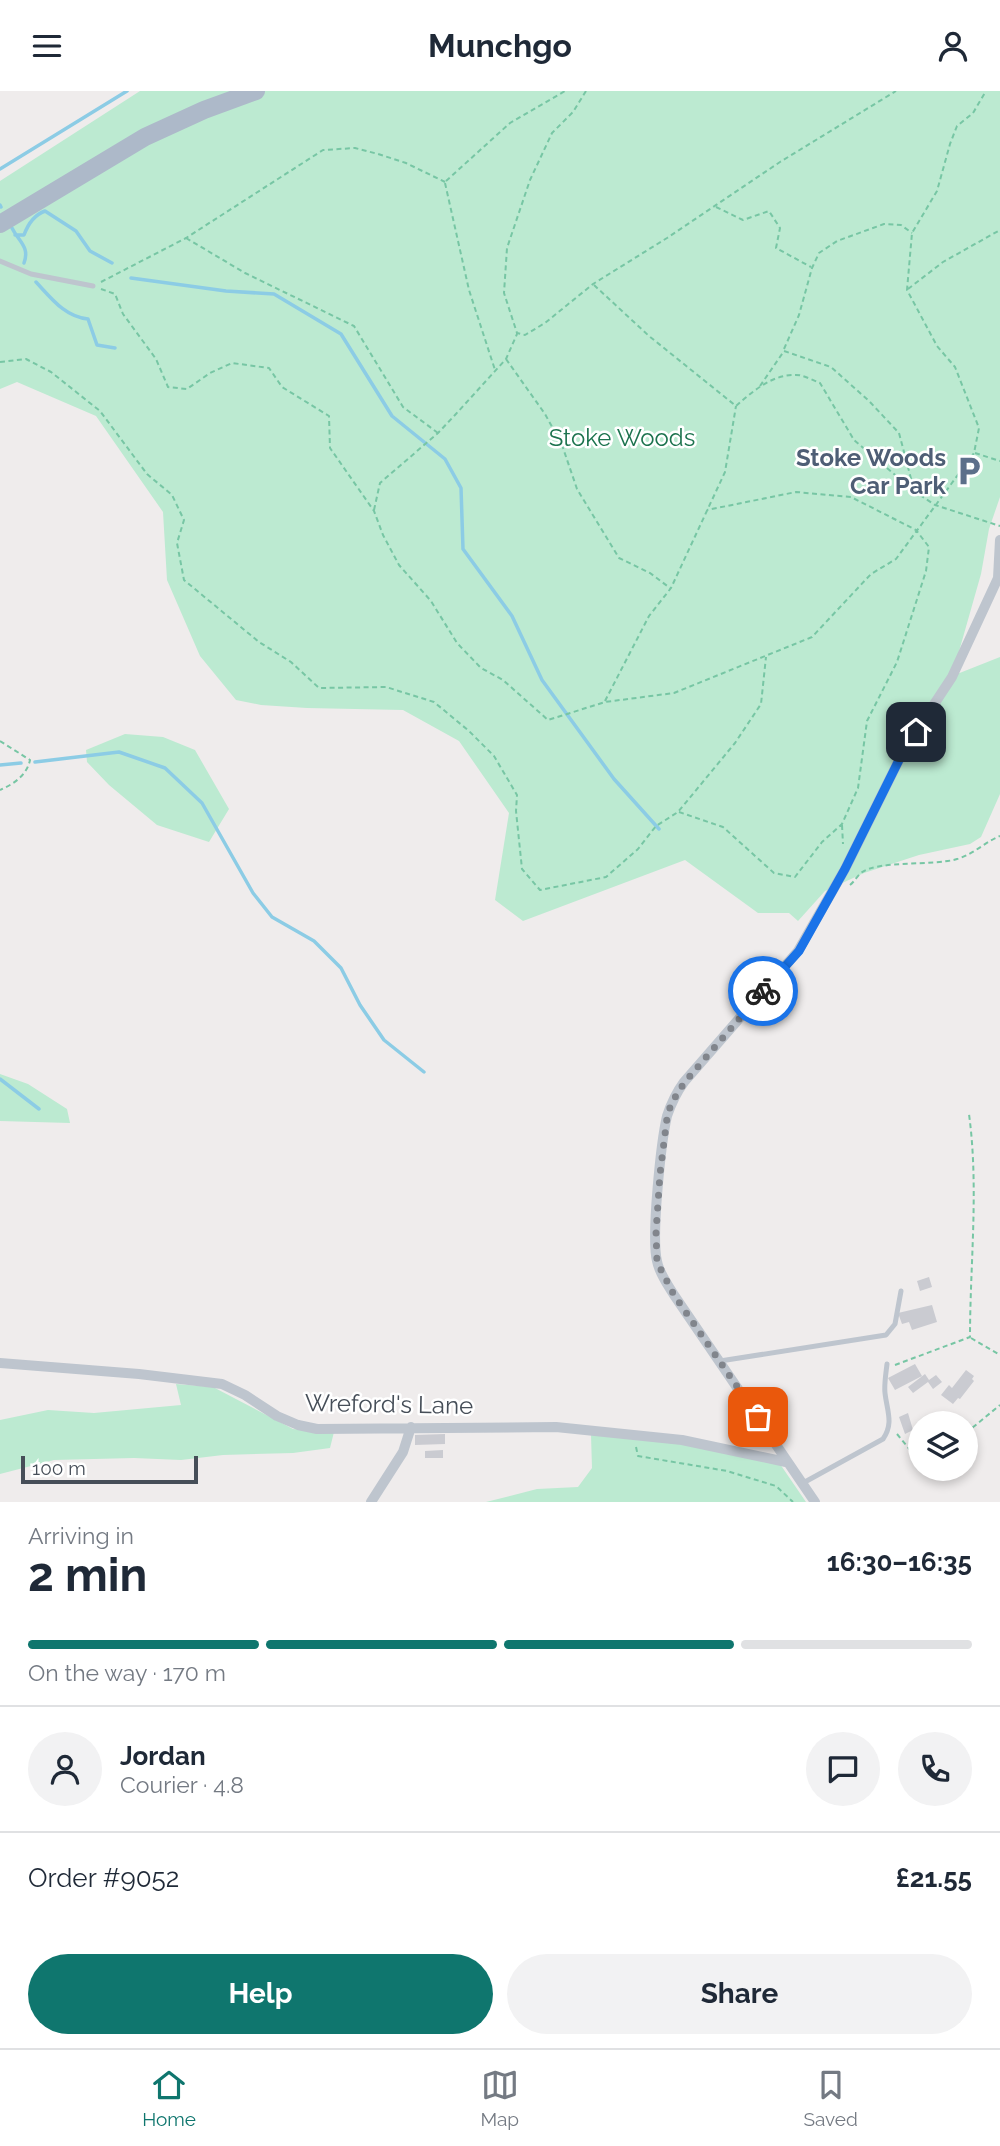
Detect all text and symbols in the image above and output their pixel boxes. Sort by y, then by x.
icon: menu [28,27,66,65]
text: Munchgo [428,27,572,64]
icon: person [934,27,972,65]
park label: Stoke Woods [549,423,695,452]
place label: Stoke Woods Car Park [796,443,947,500]
parking icon: Stoke Woods Car Park [952,454,986,488]
pin [886,702,946,762]
icon: home [897,713,935,751]
courier [728,956,798,1026]
icon: bike [744,972,782,1010]
pin [728,1387,788,1447]
street label: Wreford's Lane [305,1388,473,1420]
icon: bag [739,1398,777,1436]
map controls [908,1411,978,1481]
button: layers [908,1411,978,1481]
scale bar [21,1453,198,1485]
text: 100 m [32,1457,86,1479]
text: Arriving in [28,1522,134,1549]
text: 16:30–16:35 [827,1547,972,1577]
text: 2 min [28,1548,147,1602]
text: On the way · 170 m [28,1659,226,1686]
button: person [28,1732,102,1806]
button: chat [806,1732,880,1806]
button: phone [898,1732,972,1806]
text: Jordan [120,1741,206,1771]
text: Courier · 4.8 [120,1771,244,1798]
text: Order #9052 [28,1863,179,1893]
text: £21.55 [896,1863,972,1893]
button: Help [28,1954,493,2034]
button: Share [507,1954,972,2034]
tab: Home [142,2066,196,2130]
tab: Map [480,2066,519,2130]
tab: Saved [803,2066,858,2130]

